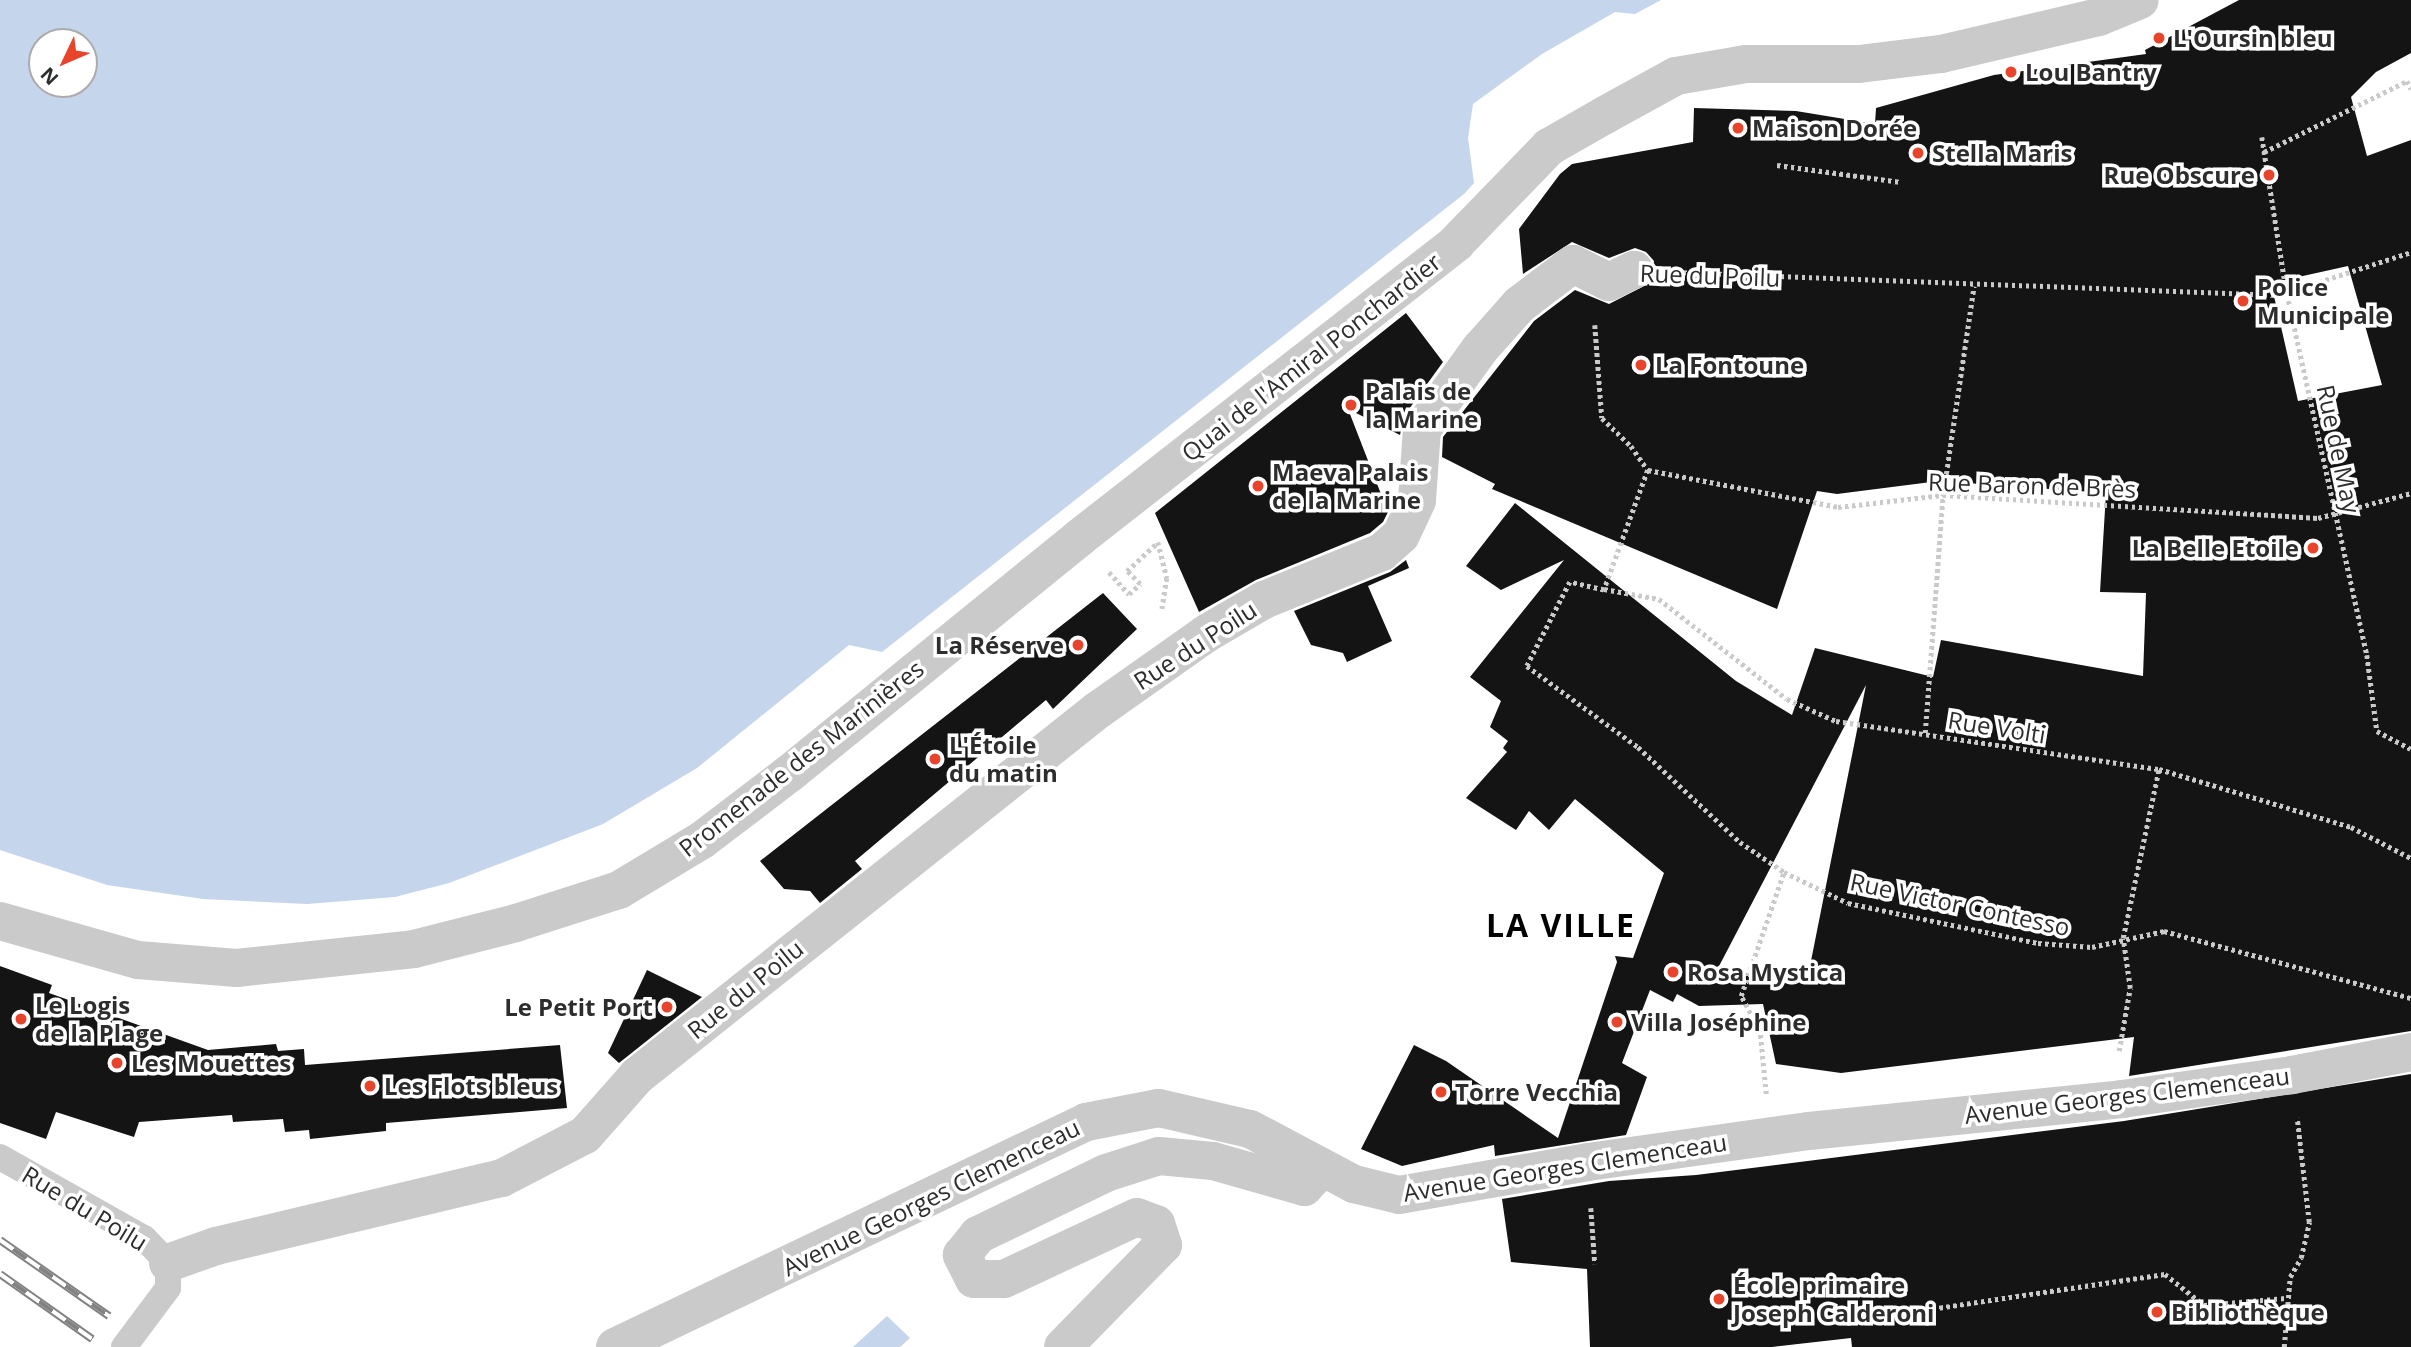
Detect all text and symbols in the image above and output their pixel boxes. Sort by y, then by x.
place label: L'Oursin bleu [2173,24,2332,52]
north arrow [28,28,98,98]
marker: L'Oursin bleu [2151,30,2167,46]
place label: Lou Bantry [2025,58,2157,86]
text: N [35,62,64,91]
marker: Lou Bantry [2003,64,2019,80]
place label: Maison Dorée [1752,114,1917,142]
marker: Maison Dorée [1730,120,1746,136]
place label: Stella Maris [1932,139,2072,167]
marker: Stella Maris [1910,145,1926,161]
place label: Rue Obscure [2104,161,2255,189]
marker: Rue Obscure [2261,167,2277,183]
street label: Quai de l'Amiral Ponchardier [1176,247,1446,467]
street label: Rue du Poilu [1639,258,1781,292]
place label: Police Municipale [2257,273,2389,329]
marker: Police Municipale [2235,293,2251,309]
place label: La Fontoune [1655,351,1804,379]
marker: La Fontoune [1633,357,1649,373]
place label: Palais de la Marine [1365,377,1478,433]
street label: Rue de May [2311,382,2367,516]
marker: Palais de la Marine [1343,397,1359,413]
place label: Maeva Palais de la Marine [1272,458,1428,514]
street label: Rue Baron de Brès [1928,467,2136,503]
marker: Maeva Palais de la Marine [1250,478,1266,494]
place label: La Belle Etoile [2132,534,2299,562]
marker: La Belle Etoile [2305,540,2321,556]
street label: Rue du Poilu [1128,595,1262,695]
place label: La Réserve [935,631,1064,659]
marker: La Réserve [1070,637,1086,653]
street label: Promenade des Marinières [673,654,929,862]
street label: Rue Volti [1946,705,2048,749]
place label: L'Étoile du matin [949,731,1058,787]
marker: L'Étoile du matin [927,751,943,767]
street label: Rue Victor Contesso [1848,867,2072,941]
district label: LA VILLE [1487,906,1635,944]
street label: Rue du Poilu [681,934,809,1044]
place label: Rosa Mystica [1687,958,1843,986]
marker: Rosa Mystica [1665,964,1681,980]
place label: Le Logis de la Plage [35,991,163,1047]
place label: Le Petit Port [504,993,653,1021]
marker: Le Petit Port [659,999,675,1015]
place label: Villa Joséphine [1631,1008,1806,1036]
marker: Le Logis de la Plage [13,1011,29,1027]
marker: Villa Joséphine [1609,1014,1625,1030]
place label: Les Mouettes [131,1049,291,1077]
marker: Les Mouettes [109,1055,125,1071]
street label: Avenue Georges Clemenceau [1963,1061,2291,1129]
place label: Les Flots bleus [384,1072,558,1100]
marker: Les Flots bleus [362,1078,378,1094]
place label: Torre Vecchia [1455,1078,1618,1106]
marker: Torre Vecchia [1433,1084,1449,1100]
street label: Avenue Georges Clemenceau [778,1112,1084,1282]
street label: Avenue Georges Clemenceau [1401,1127,1729,1207]
street label: Rue du Poilu [17,1159,153,1257]
place label: École primaire Joseph Calderoni [1733,1271,1934,1327]
marker: École primaire Joseph Calderoni [1711,1291,1727,1307]
place label: Bibliothèque [2171,1298,2325,1326]
marker: Bibliothèque [2149,1304,2165,1320]

